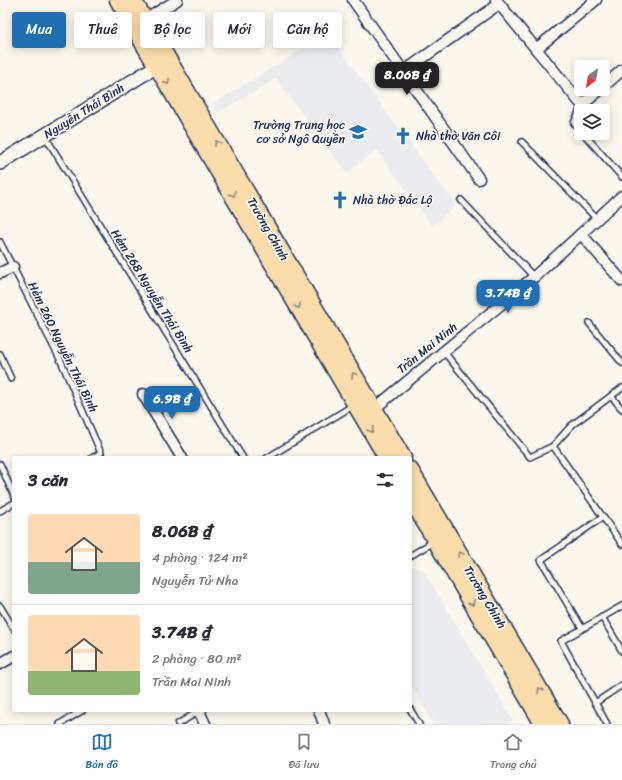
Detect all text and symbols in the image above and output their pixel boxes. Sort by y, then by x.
chip: Mua [12,12,66,48]
chip: Thuê [74,12,132,48]
chip: Bộ lọc [140,12,205,48]
chip: Mới [213,12,265,48]
chip: Căn hộ [273,12,342,48]
north arrow [574,60,610,96]
map controls [574,60,610,140]
pin: 8.06B ₫ [370,62,444,96]
text: 8.06B ₫ [384,63,430,86]
street label: Nguyễn Thái Bình [39,77,129,145]
one-way arrow [162,78,169,85]
button: layers [574,104,610,140]
place label: Trường Trung học cơ sở Ngô Quyền [253,114,346,150]
school or university icon: Trường Trung học cơ sở Ngô Quyền [348,122,368,142]
place label: Nhà thờ Văn Côi [416,125,501,147]
church icon: Nhà thờ Văn Côi [393,126,413,146]
one-way arrow [215,140,222,147]
place label: Nhà thờ Đắc Lộ [353,189,433,211]
one-way arrow [228,190,235,197]
church icon: Nhà thờ Đắc Lộ [330,190,350,210]
street label: Trường Chinh [241,193,295,265]
street label: Hẻm 268 Nguyễn Thái Bình [105,224,199,358]
street label: Hẻm 260 Nguyễn Thái Bình [22,278,104,416]
pin: 3.74B ₫ [471,280,545,314]
text: 3.74B ₫ [485,281,531,304]
one-way arrow [294,302,301,309]
street label: Trần Mai Ninh [392,317,462,379]
one-way arrow [352,372,359,379]
pin: 6.9B ₫ [139,386,205,420]
text: 6.9B ₫ [153,387,191,410]
one-way arrow [367,426,374,433]
text: 3 căn [28,465,68,495]
icon: filters [374,469,396,491]
text: 8.06B ₫ [152,516,212,546]
icon: home [60,530,108,578]
text: 4 phòng · 124 m² [152,546,247,569]
one-way arrow [458,551,465,558]
street label: Trường Chinh [457,561,513,633]
text: Nguyễn Tử Nha [152,569,238,592]
one-way arrow [468,599,475,606]
text: 3.74B ₫ [152,617,211,647]
icon: home [60,631,108,679]
text: 2 phòng · 80 m² [152,647,242,670]
text: Trần Mai Ninh [152,670,231,693]
one-way arrow [538,687,545,694]
tab: Bản đồ [85,731,118,774]
tab: Đã lưu [289,731,319,774]
tab: Trang chủ [490,731,537,774]

